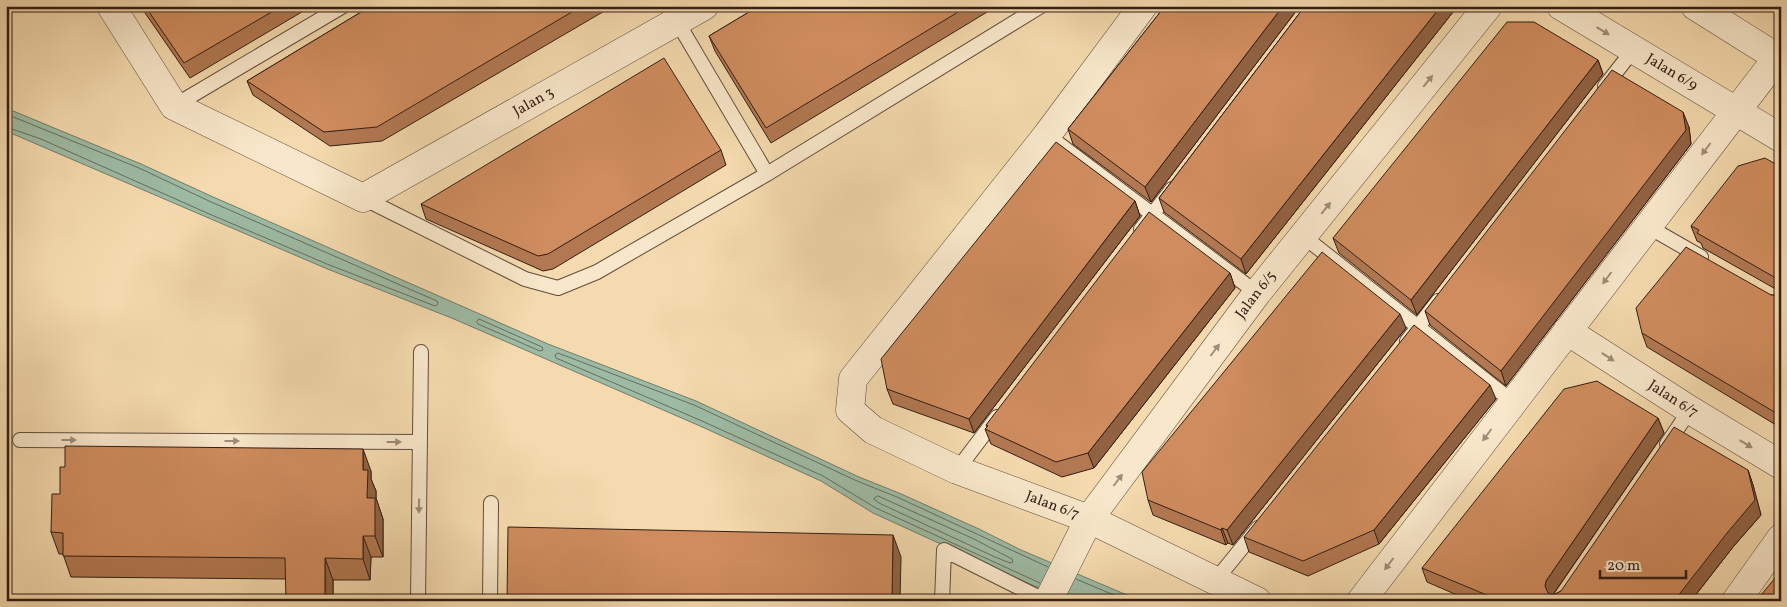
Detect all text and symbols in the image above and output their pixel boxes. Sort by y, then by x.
one-way arrow [1596,27,1609,36]
street label: Jalan 6/9 [1642,49,1702,96]
one-way arrow [1422,75,1433,88]
street label: Jalan 3 [509,82,558,122]
one-way arrow [1701,142,1711,156]
one-way arrow [1320,202,1331,215]
street label: Jalan 6/5 [1231,266,1281,323]
one-way arrow [1602,271,1613,284]
one-way arrow [1210,343,1220,357]
one-way arrow [1602,352,1615,362]
street label: Jalan 6/7 [1644,375,1702,423]
one-way arrow [1482,428,1493,441]
one-way arrow [61,436,77,444]
one-way arrow [224,437,240,445]
one-way arrow [386,438,402,446]
one-way arrow [1739,439,1752,448]
one-way arrow [1113,473,1123,487]
street label: Jalan 6/7 [1022,486,1082,525]
one-way arrow [415,498,423,514]
scale bar [1600,547,1686,579]
text: 20 m [1607,556,1640,577]
one-way arrow [1384,558,1394,571]

